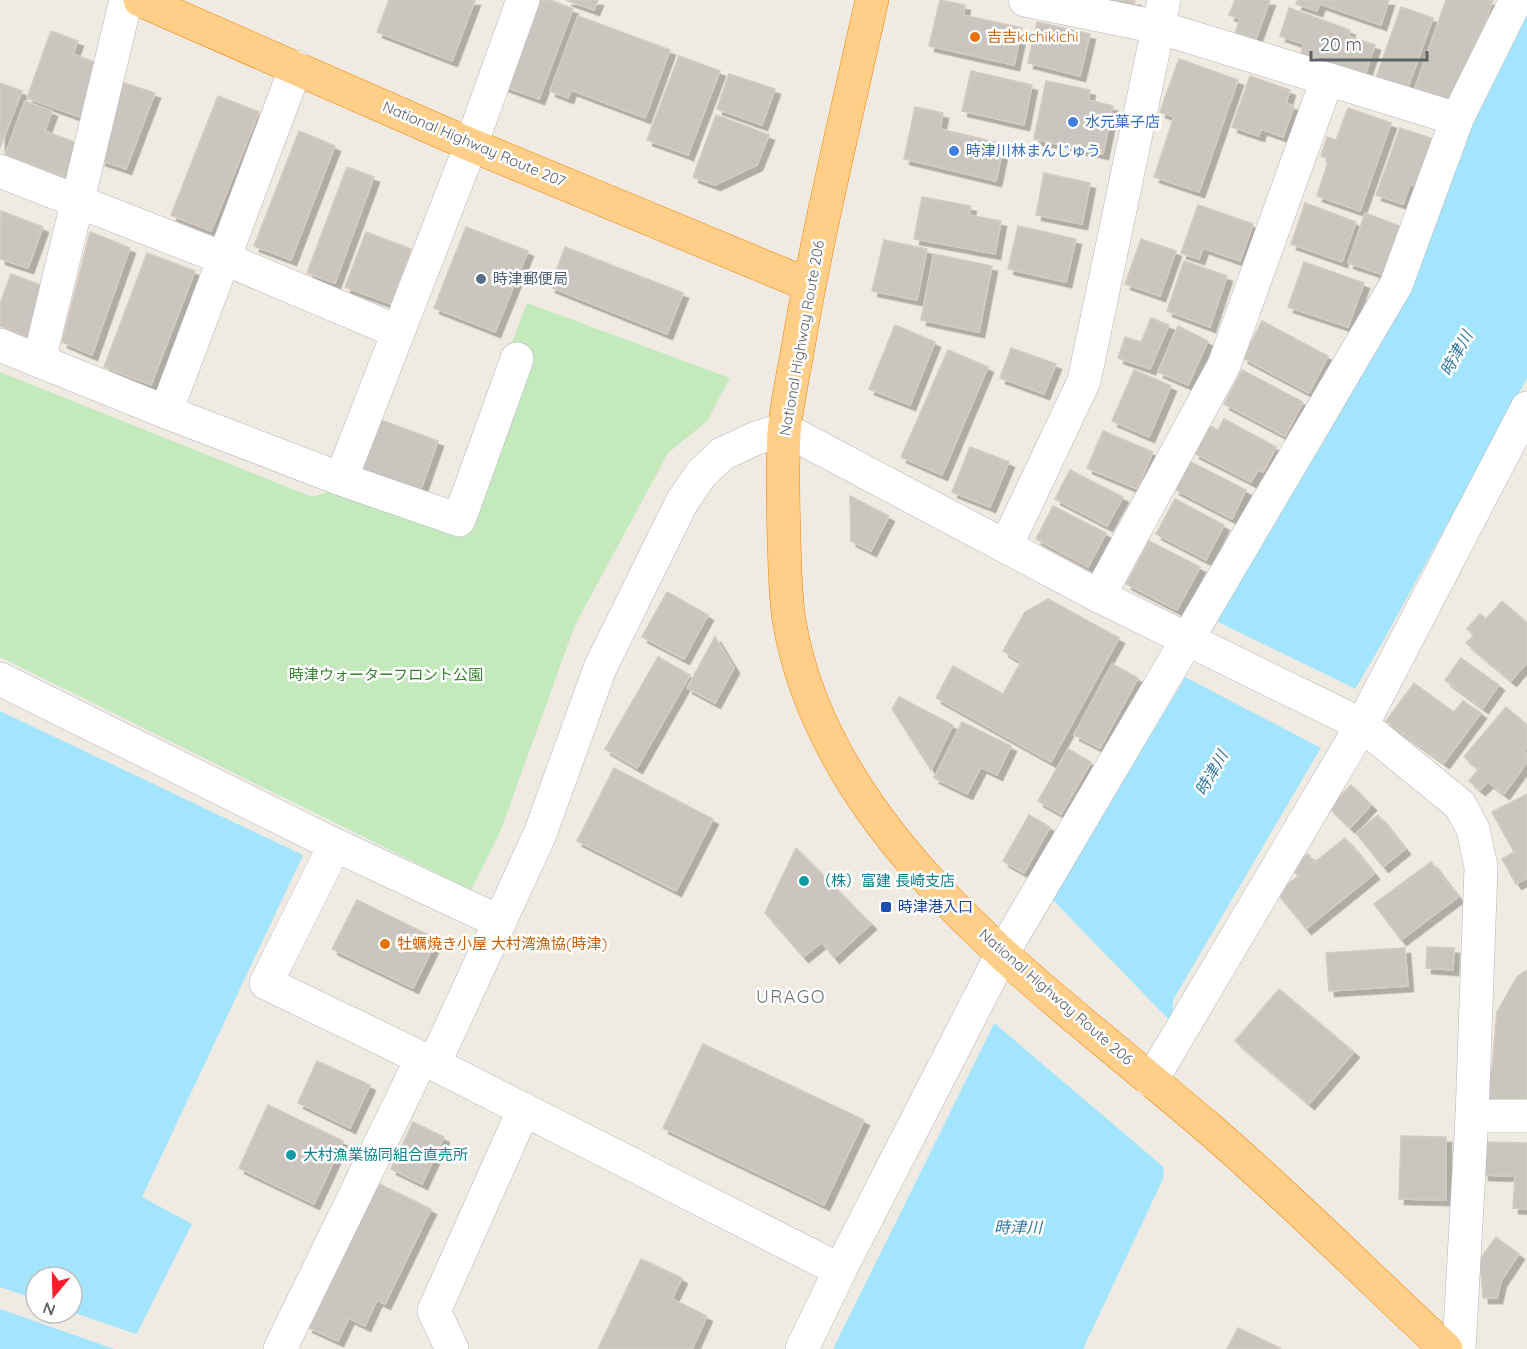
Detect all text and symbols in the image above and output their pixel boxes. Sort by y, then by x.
scale bar [1311,24,1426,62]
place label: 吉吉kichikichi [987,27,1078,46]
marker: 吉吉kichikichi [968,30,982,44]
text: 20 m [1320,33,1362,56]
street label: National Highway Route 207 [380,96,569,191]
place label: 水元菓子店 [1085,112,1160,131]
marker: 水元菓子店 [1066,115,1080,129]
place label: 時津川林まんじゅう [966,141,1101,160]
marker: 時津川林まんじゅう [947,144,961,158]
street label: National Highway Route 206 [775,239,828,437]
place label: 時津郵便局 [493,269,568,288]
marker: 時津郵便局 [474,272,488,286]
water label: 時津川 [1436,325,1477,379]
park label: 時津ウォーターフロント公園 [289,665,483,684]
water label: 時津川 [1190,745,1233,799]
place label: （株）富建 長崎支店 [816,871,955,890]
marker: （株）富建 長崎支店 [797,874,811,888]
place label: 時津港入口 [898,897,973,916]
marker: 時津港入口 [879,900,893,914]
street label: National Highway Route 206 [975,924,1137,1069]
place label: 牡蠣焼き小屋 大村湾漁協(時津) [397,934,607,953]
marker: 牡蠣焼き小屋 大村湾漁協(時津) [378,937,392,951]
district label: URAGO [756,985,826,1008]
place label: 大村漁業協同組合直売所 [303,1145,468,1164]
marker: 大村漁業協同組合直売所 [284,1148,298,1162]
water label: 時津川 [994,1217,1044,1237]
north arrow [24,1265,84,1325]
text: N [40,1298,58,1321]

